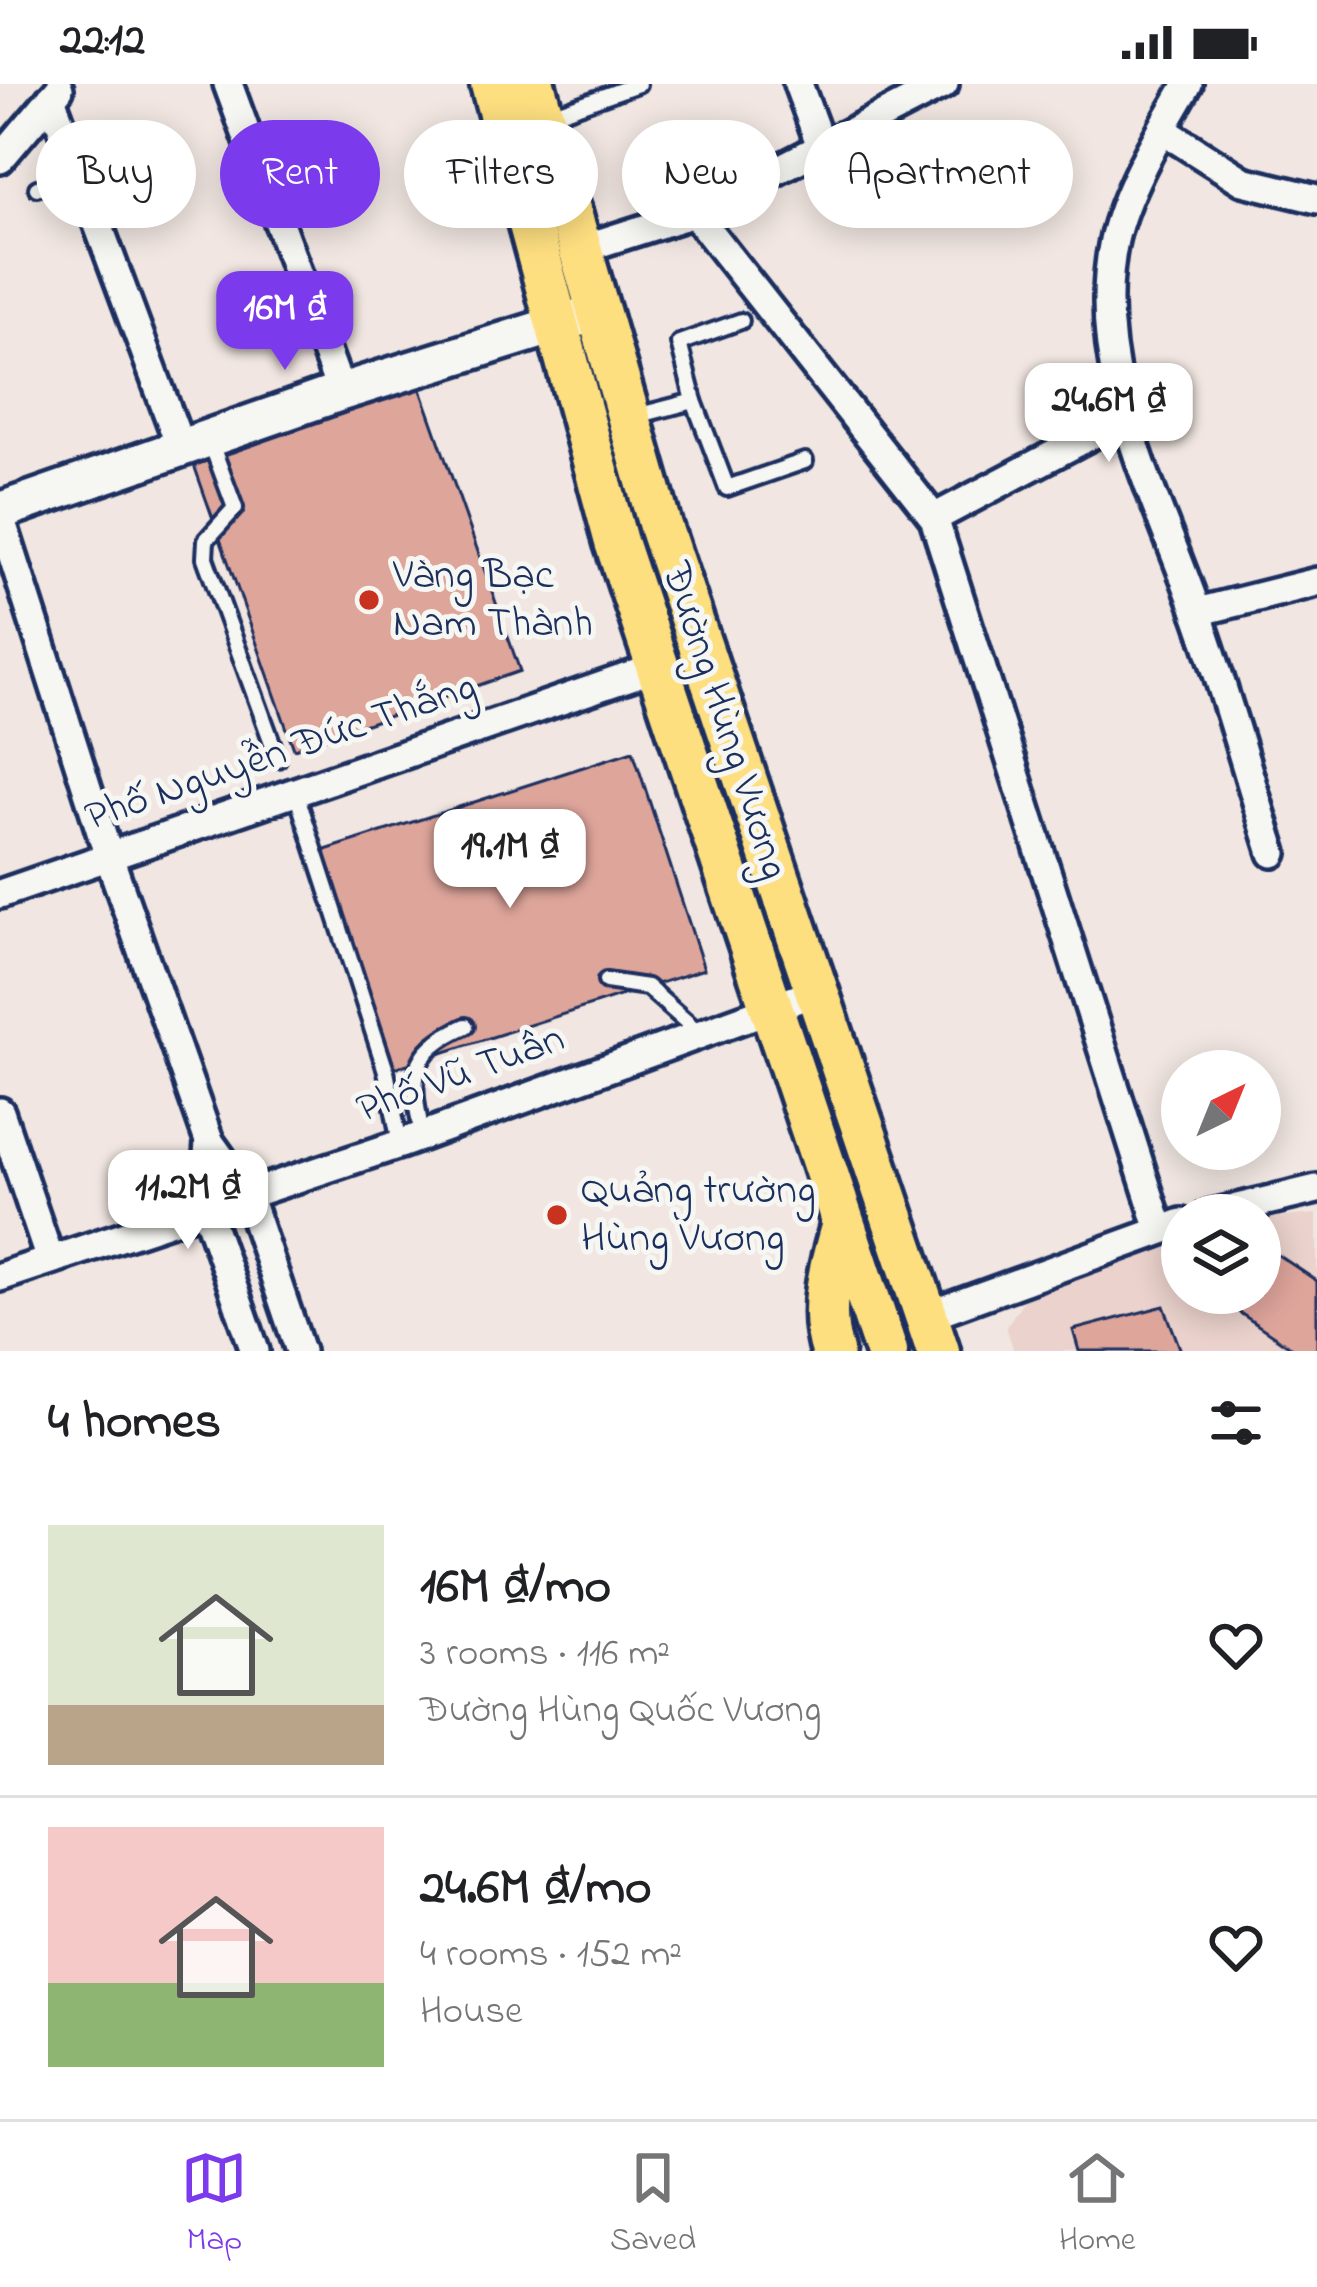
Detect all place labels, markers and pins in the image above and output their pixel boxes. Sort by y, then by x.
pin: 16M ₫ [201,271,369,373]
pin: 24.6M ₫ [998,363,1220,465]
place label: Vàng Bạc Nam Thành [392,546,593,655]
marker: Vàng Bạc Nam Thành [356,587,382,613]
pin: 19.1M ₫ [399,809,621,911]
pin: 11.2M ₫ [77,1150,299,1252]
place label: Quảng trường Hùng Vương [581,1161,816,1270]
marker: Quảng trường Hùng Vương [544,1202,570,1228]

